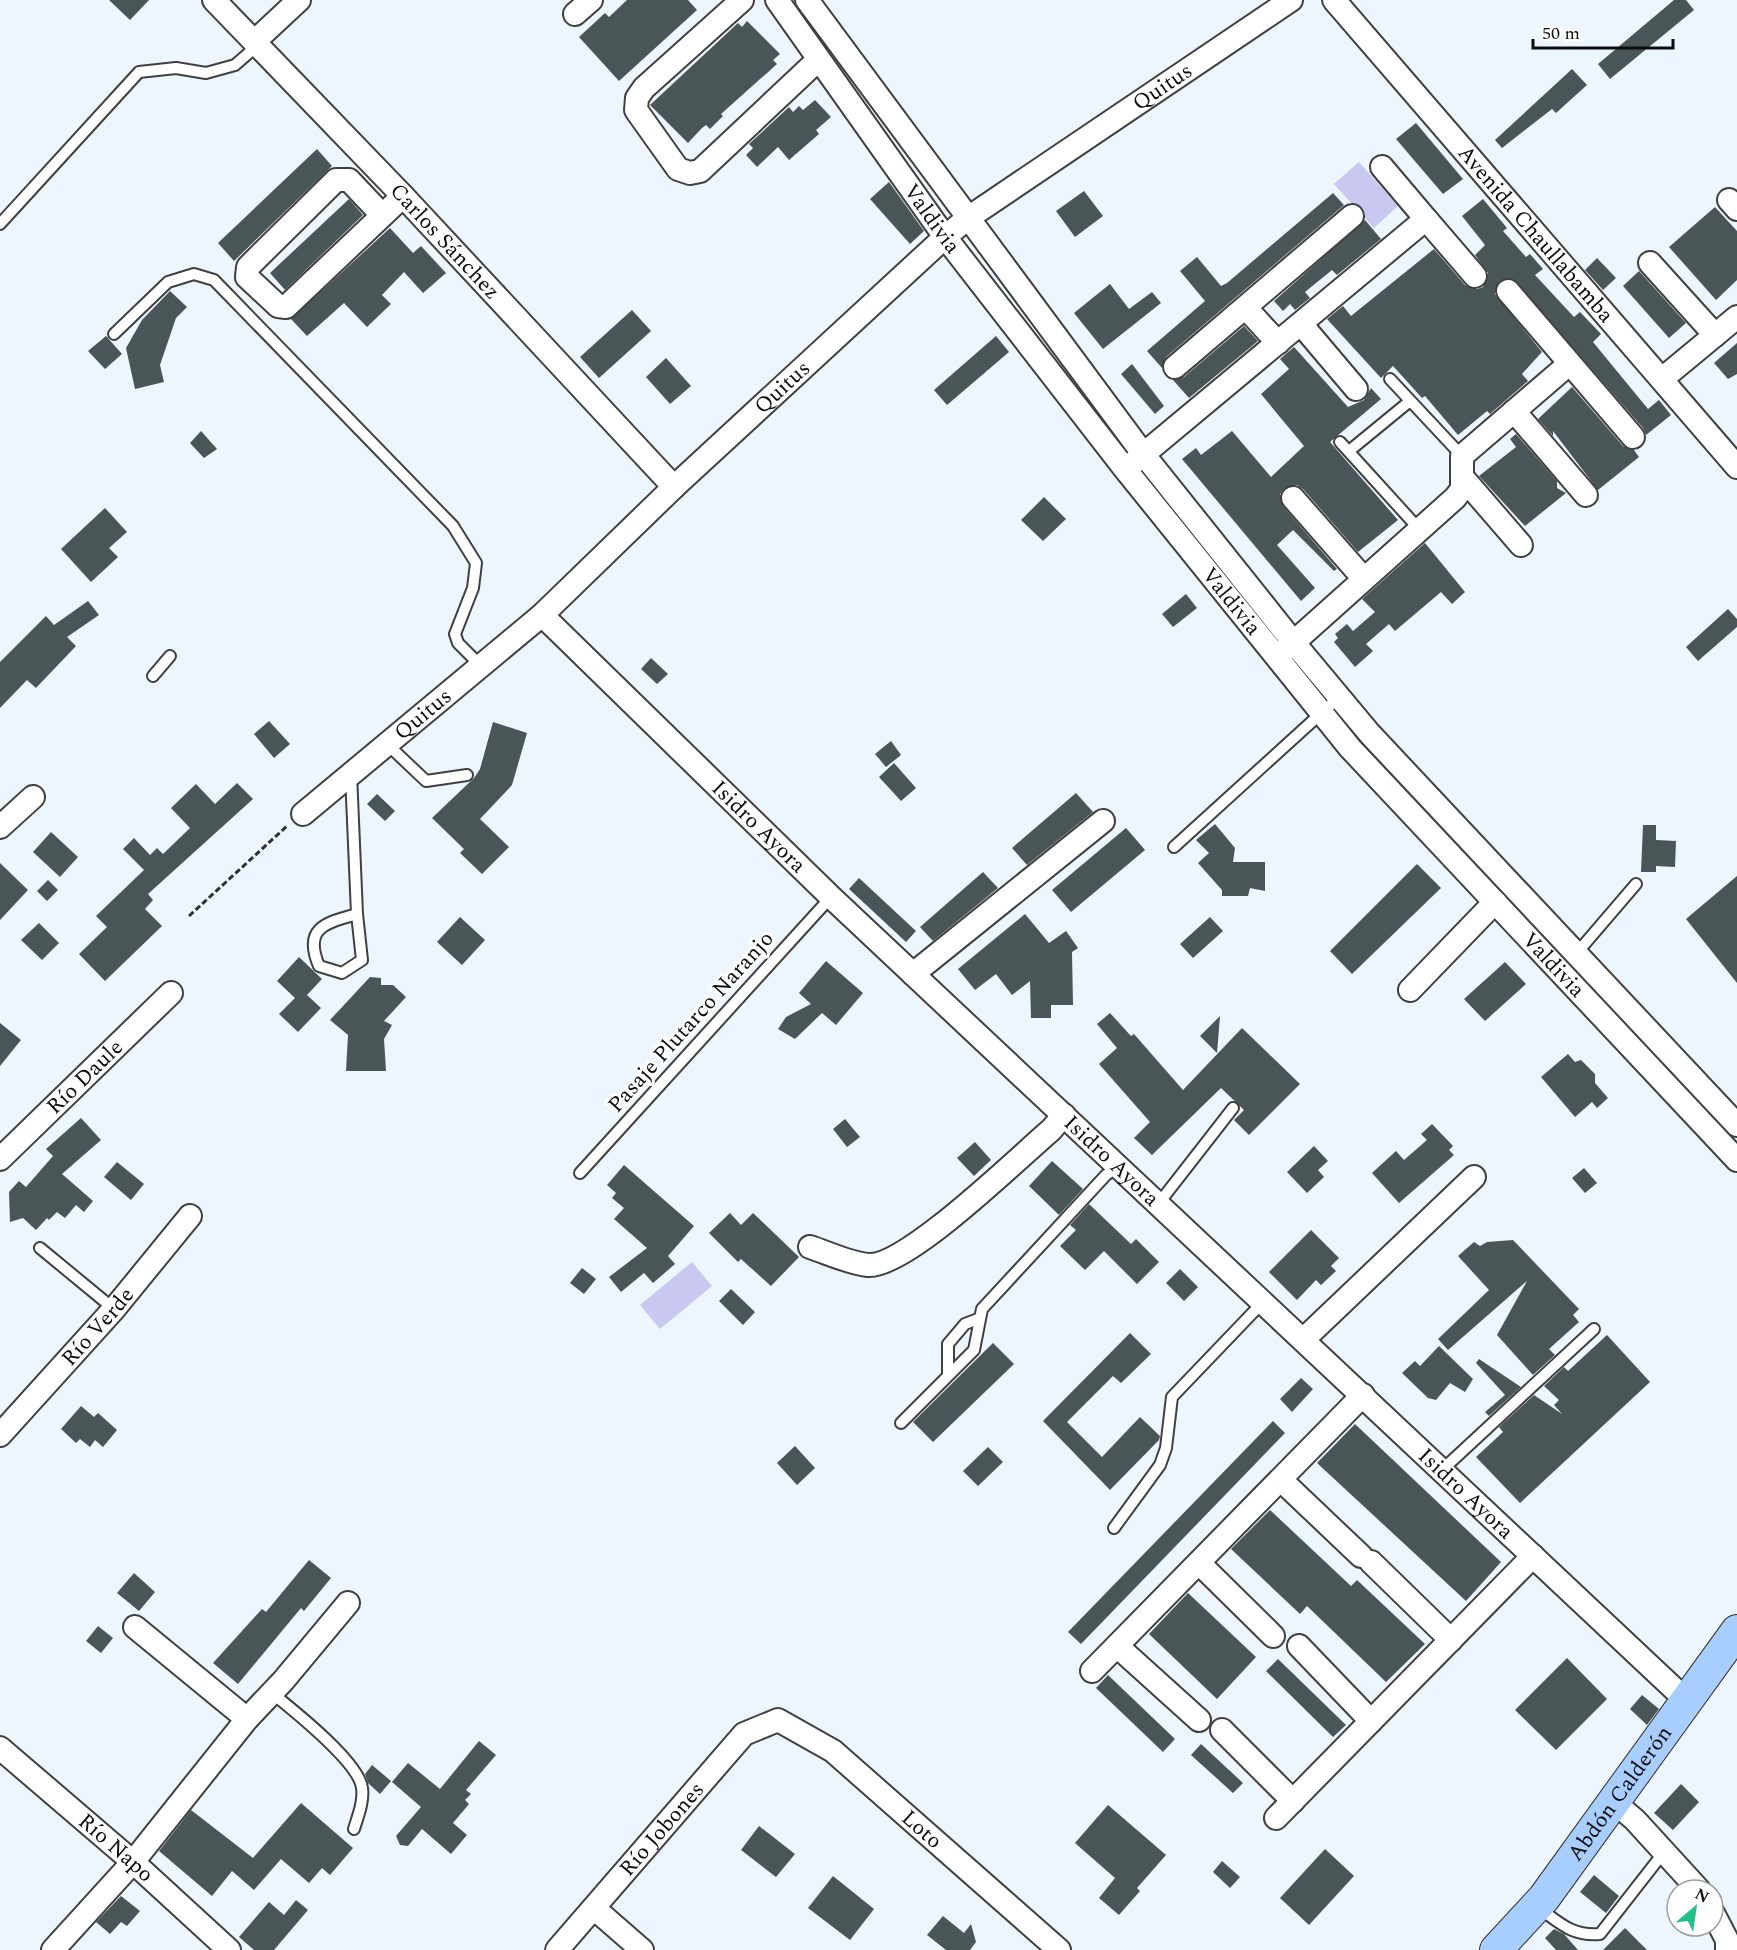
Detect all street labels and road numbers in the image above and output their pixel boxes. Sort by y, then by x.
street label: Quitus [1126,54,1199,119]
street label: Avenida Chaullabamba [1450,138,1622,330]
street label: Carlos Sánchez [382,175,508,307]
street label: Valdivia [895,177,969,261]
street label: Quitus [746,353,818,422]
street label: Valdivia [1194,560,1270,643]
street label: Quitus [387,680,459,748]
street label: Isidro Ayora [704,772,814,881]
street label: Pasaje Plutarco Naranjo [600,924,782,1120]
street label: Valdivia [1514,924,1593,1005]
street label: Río Daule [39,1031,131,1122]
street label: Isidro Ayora [1056,1107,1167,1214]
street label: Río Verde [53,1280,142,1374]
street label: Isidro Ayora [1411,1440,1522,1547]
street label: Abdón Calderón [1559,1719,1680,1868]
street label: Río Jobones [611,1774,712,1884]
street label: Loto [894,1802,950,1857]
street label: Río Napo [71,1805,162,1890]

